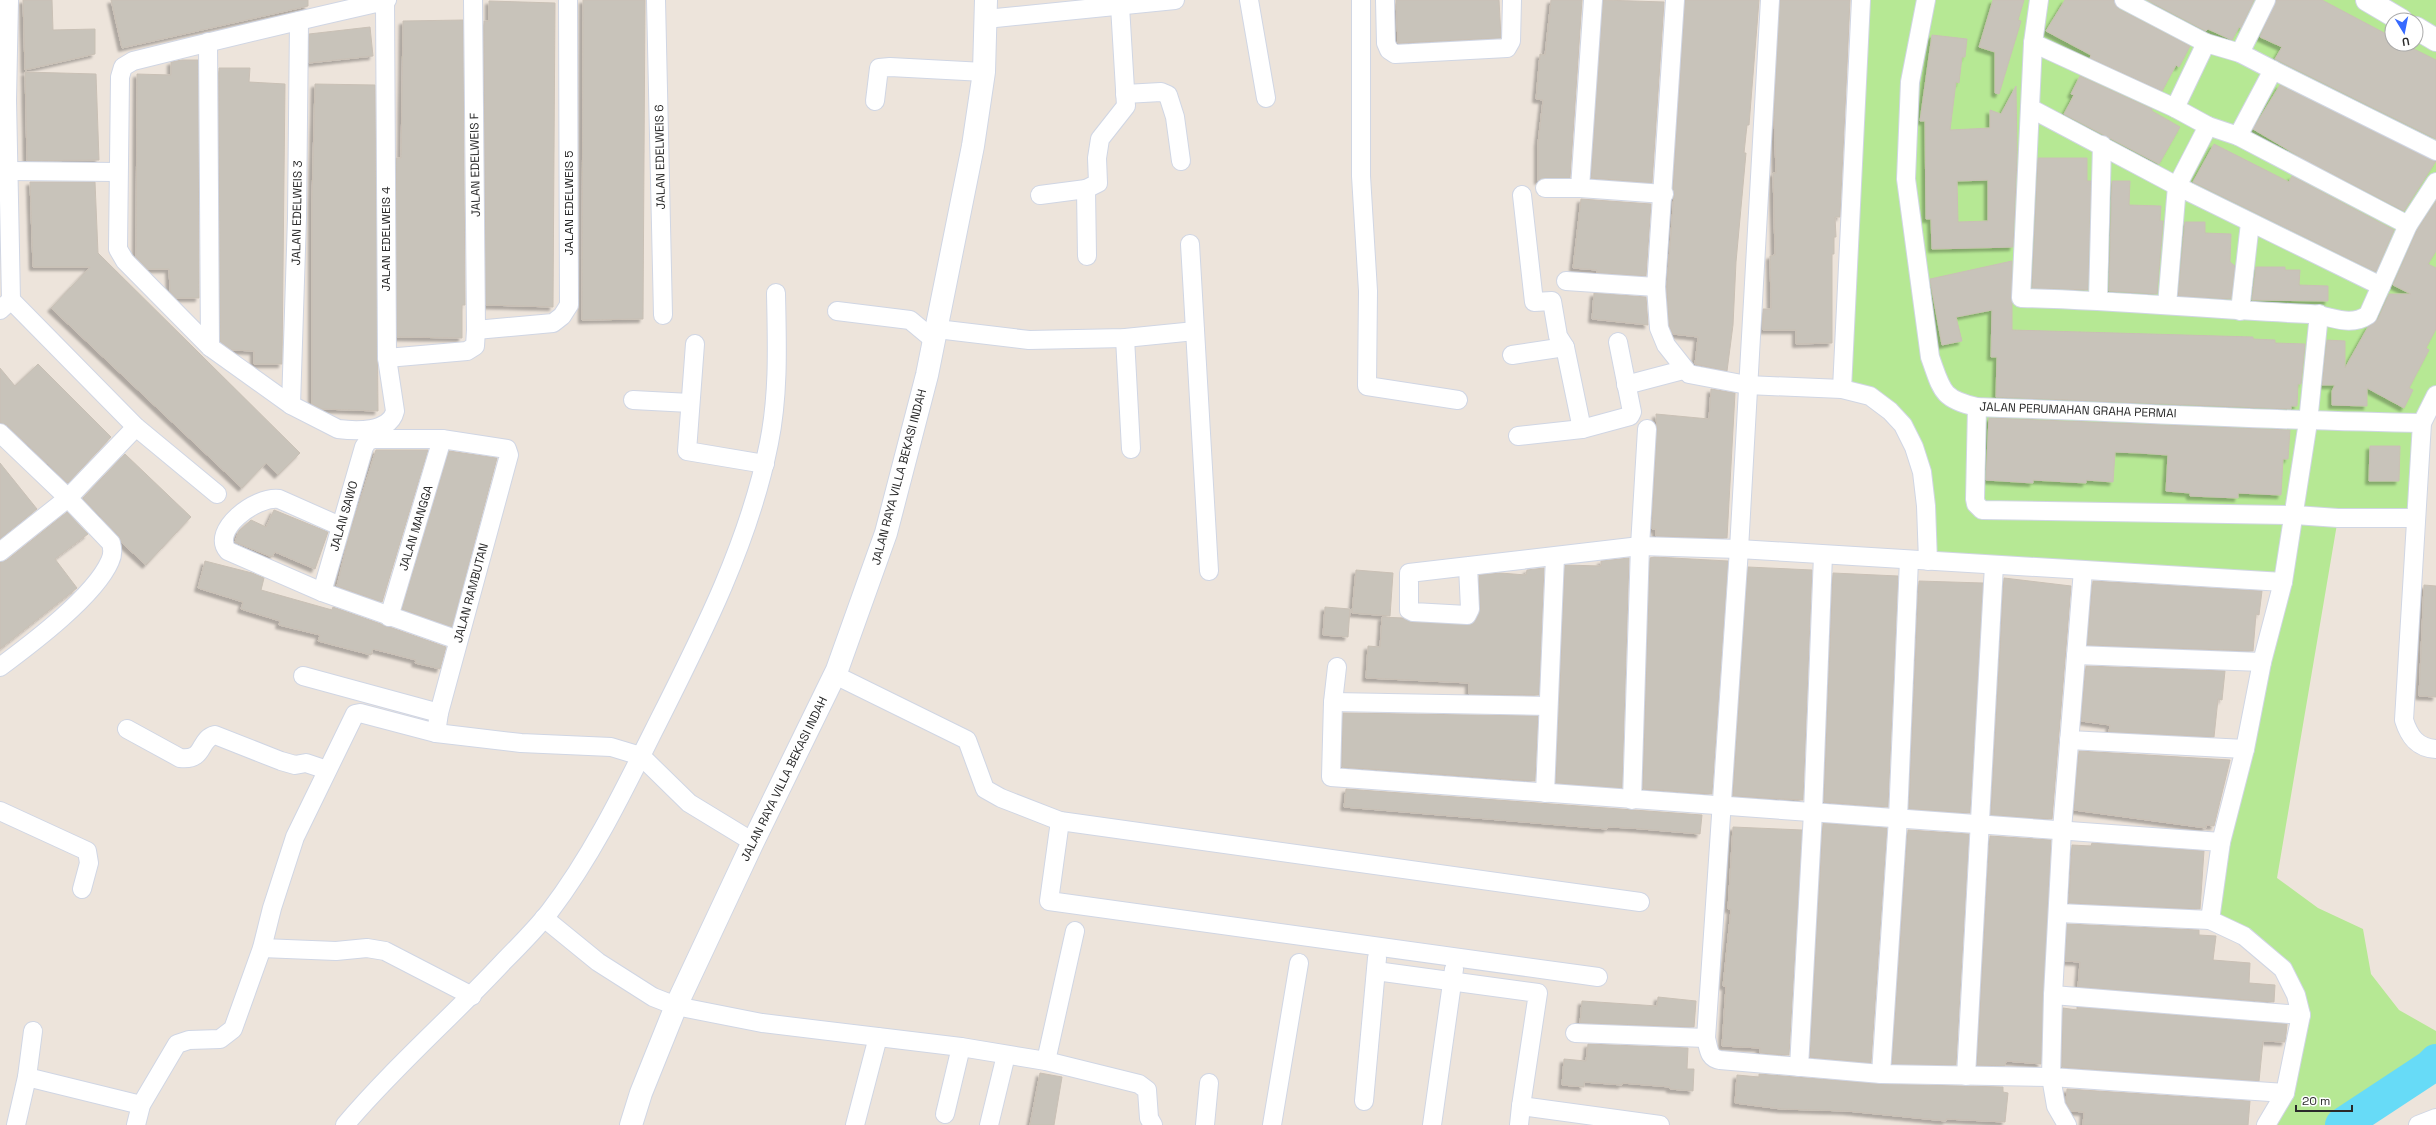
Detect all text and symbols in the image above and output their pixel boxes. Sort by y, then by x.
north arrow [2384,12,2424,52]
text: U [2401,34,2411,49]
street label: JALAN EDELWEIS 6 [651,104,669,210]
street label: JALAN EDELWEIS F [466,112,484,217]
street label: JALAN EDELWEIS 5 [561,151,577,255]
street label: JALAN EDELWEIS 3 [288,160,306,266]
street label: JALAN EDELWEIS 4 [378,186,394,292]
street label: JALAN RAYA VILLA BEKASI INDAH [868,387,930,567]
street label: JALAN PERUMAHAN GRAHA PERMAI [1979,399,2177,421]
street label: JALAN SAWO [326,479,362,553]
street label: JALAN MANGGA [395,483,437,573]
street label: JALAN RAMBUTAN [450,541,492,645]
street label: JALAN RAYA VILLA BEKASI INDAH [737,694,831,864]
scale bar [2296,1087,2352,1113]
text: 20 m [2302,1093,2330,1109]

